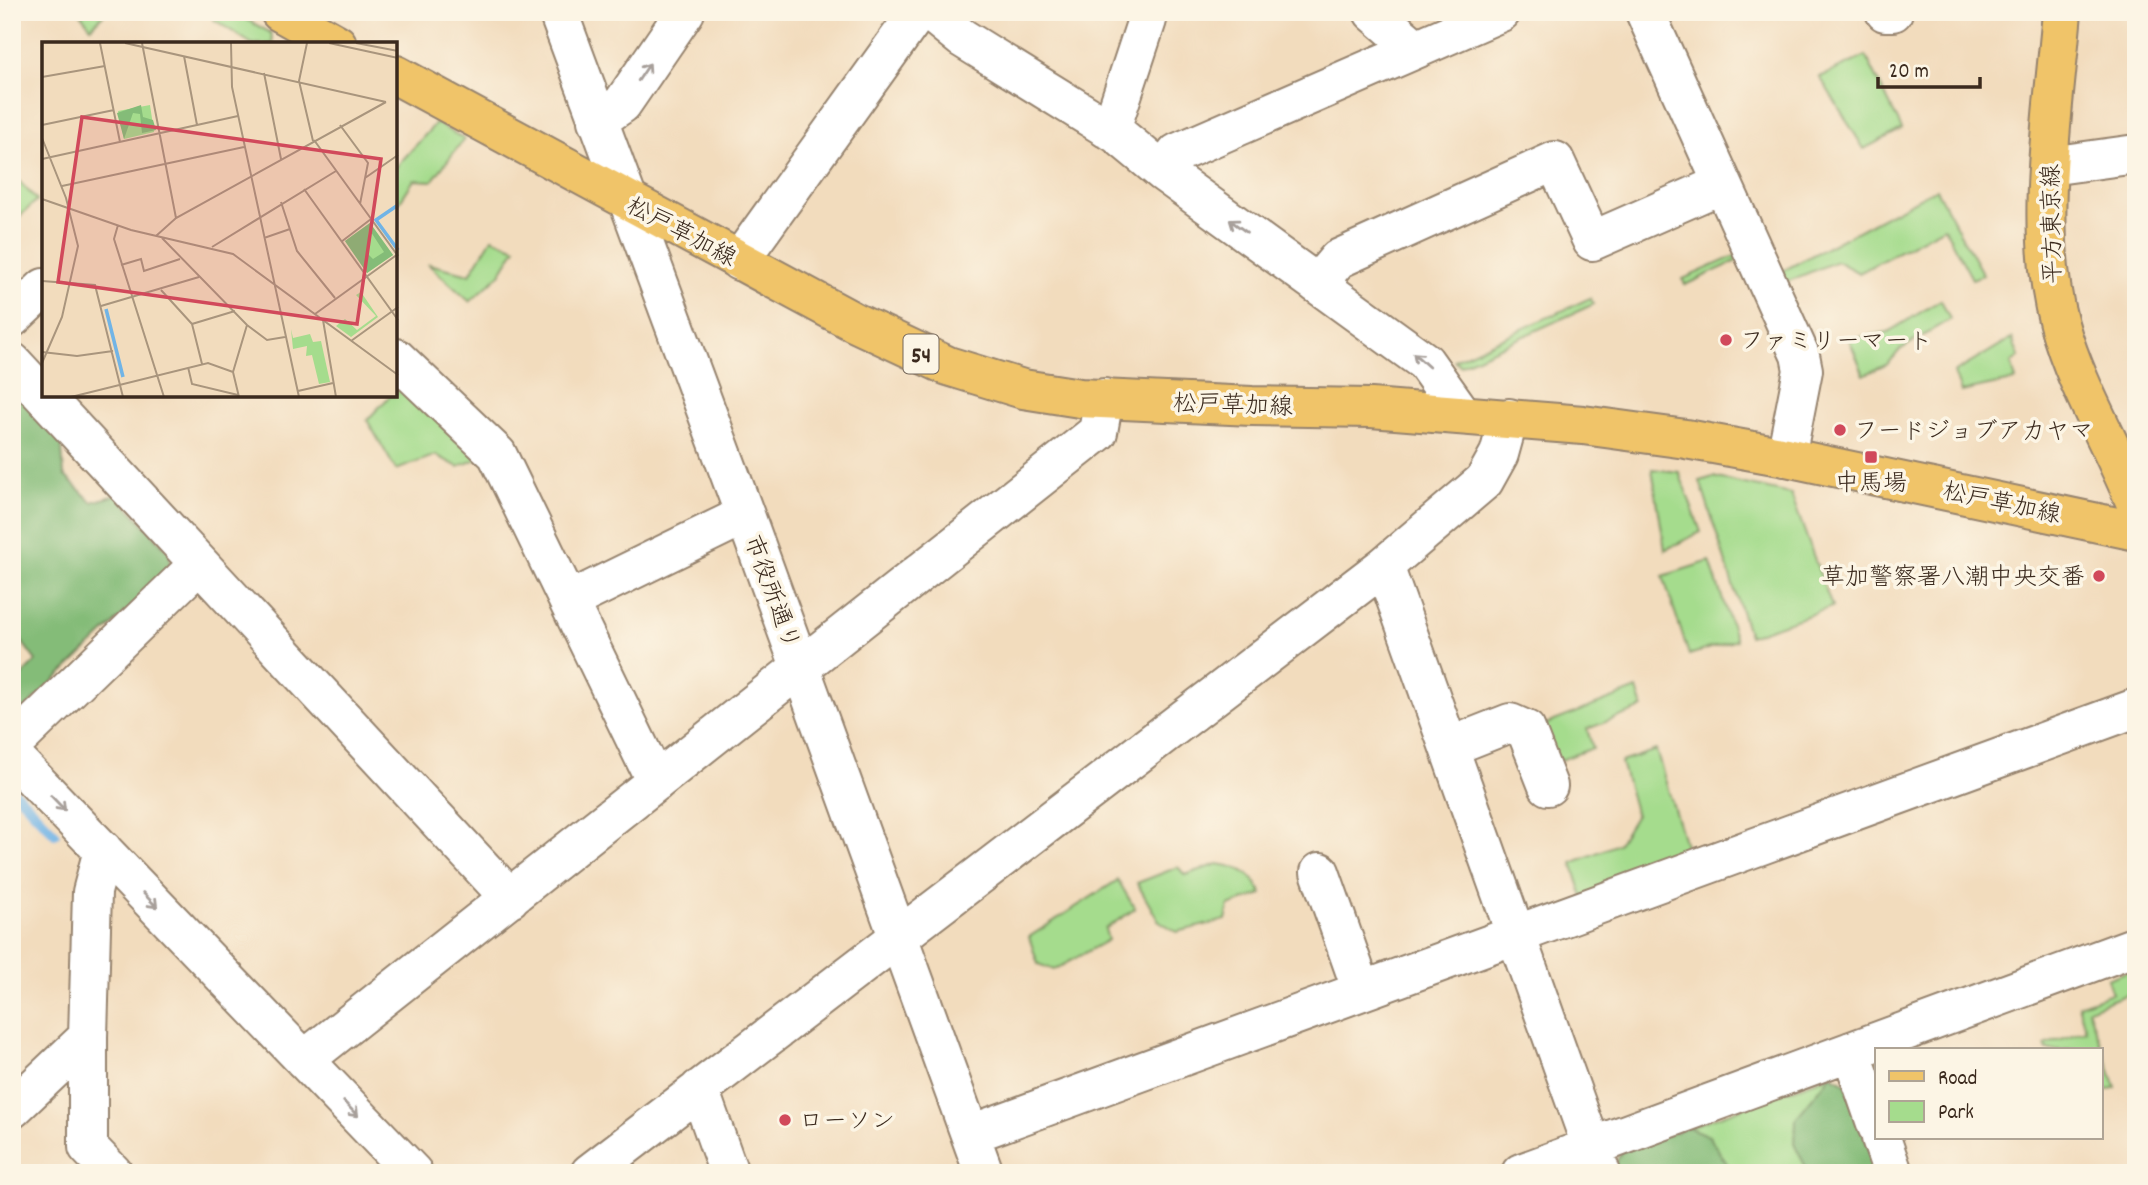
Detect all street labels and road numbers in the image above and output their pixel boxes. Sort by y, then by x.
street label: 平方東京線 [2036,164,2072,284]
street label: 松戸草加線 [620,190,742,277]
road number: 54 [904,334,939,374]
street label: 松戸草加線 [1172,388,1293,426]
street label: 松戸草加線 [1939,476,2064,534]
street label: 市役所通り [734,531,807,655]

